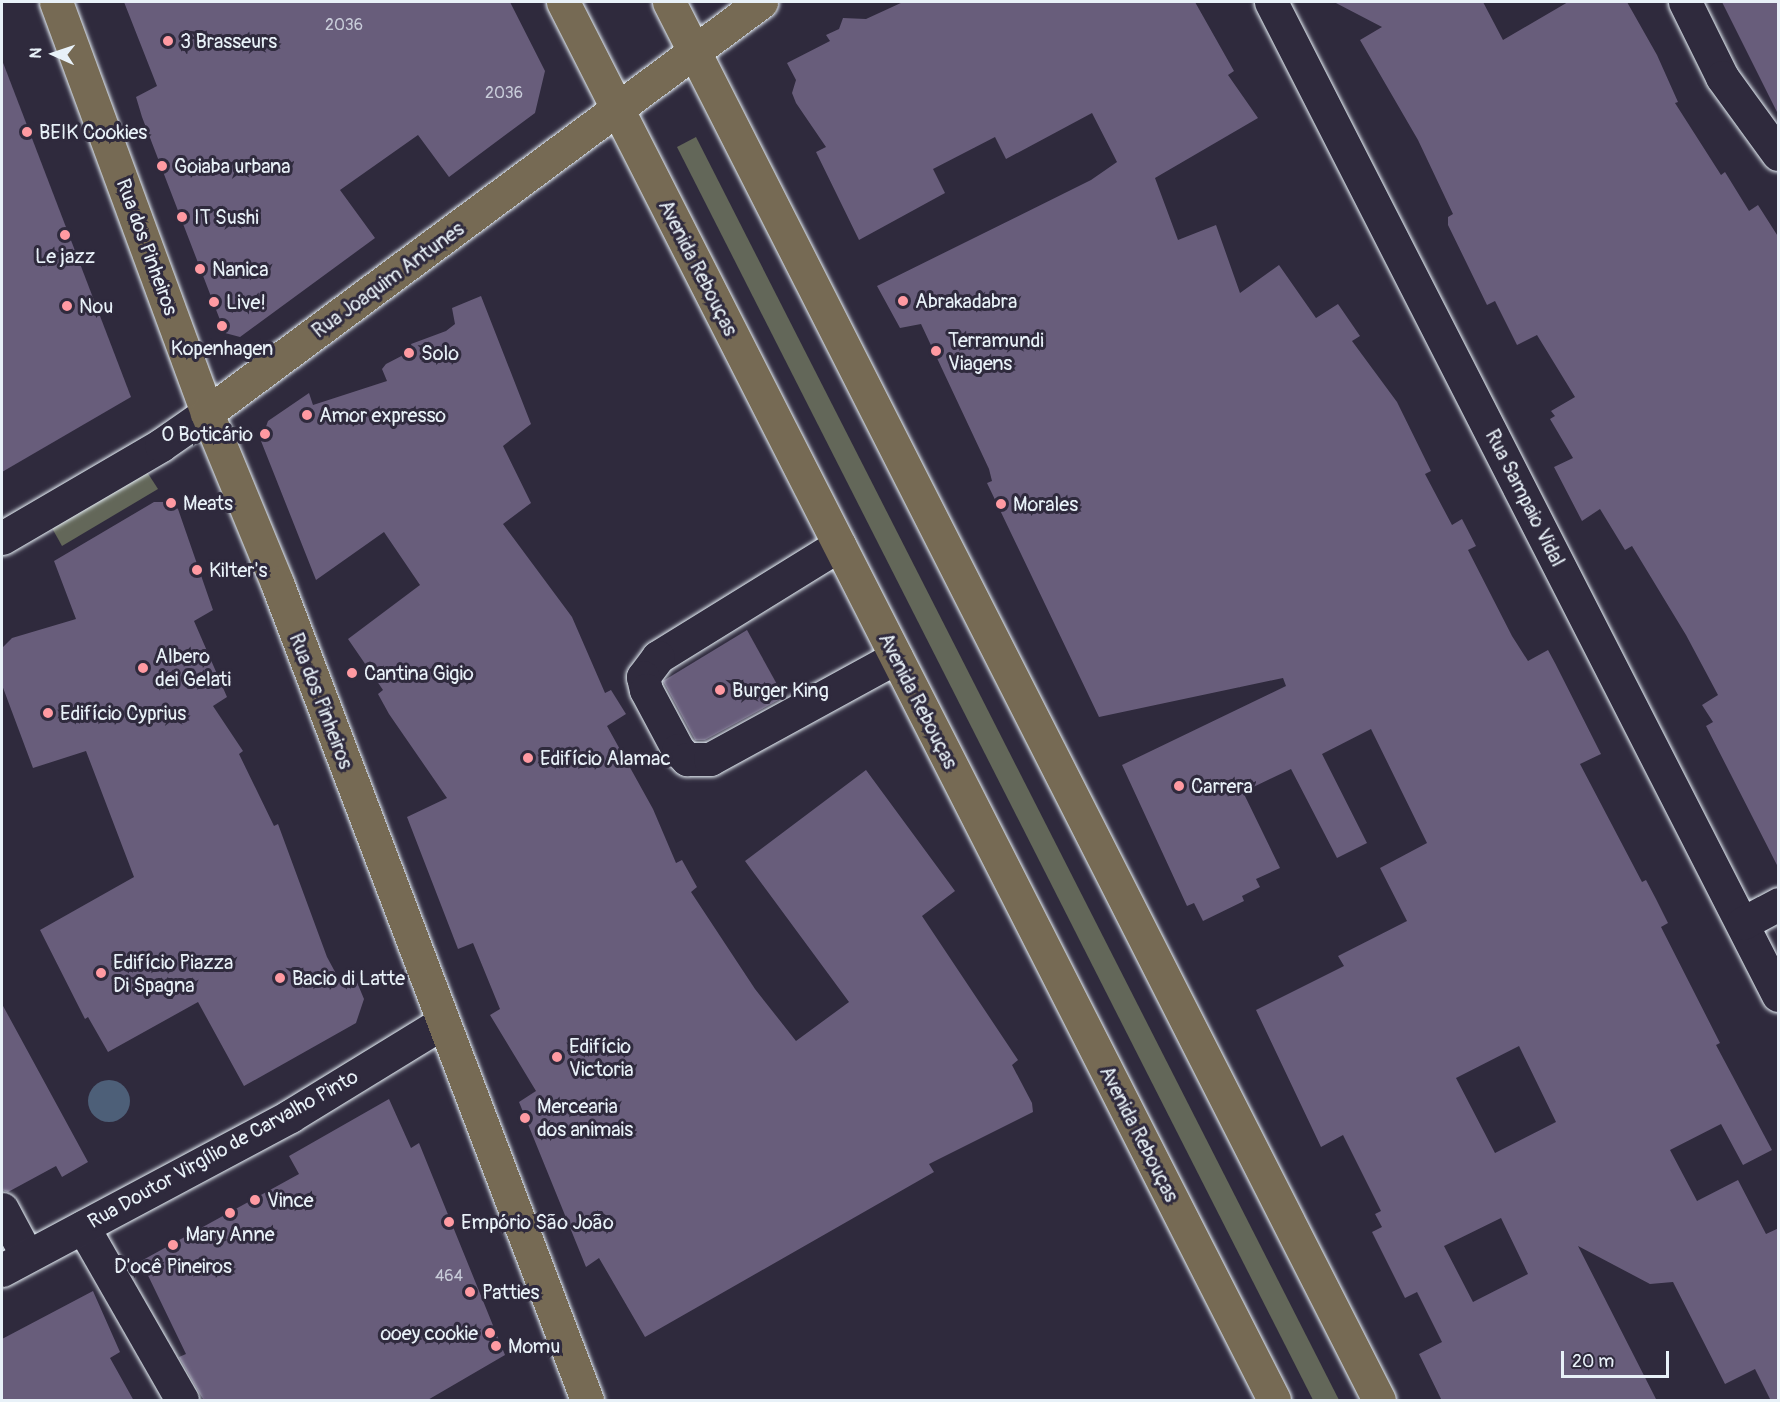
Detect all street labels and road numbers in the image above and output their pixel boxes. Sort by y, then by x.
street label: Rua dos Pinheiros [111,175,183,319]
street label: Avenida Rebouças [653,196,743,340]
street label: Rua Joaquim Antunes [307,217,469,343]
street label: Rua Sampaio Vidal [1480,425,1570,571]
street label: Avenida Rebouças [873,629,963,773]
street label: Rua dos Pinheiros [284,630,358,772]
street label: Avenida Rebouças [1094,1062,1184,1206]
street label: Rua Doutor Virgílio de Carvalho Pinto [84,1064,362,1234]

